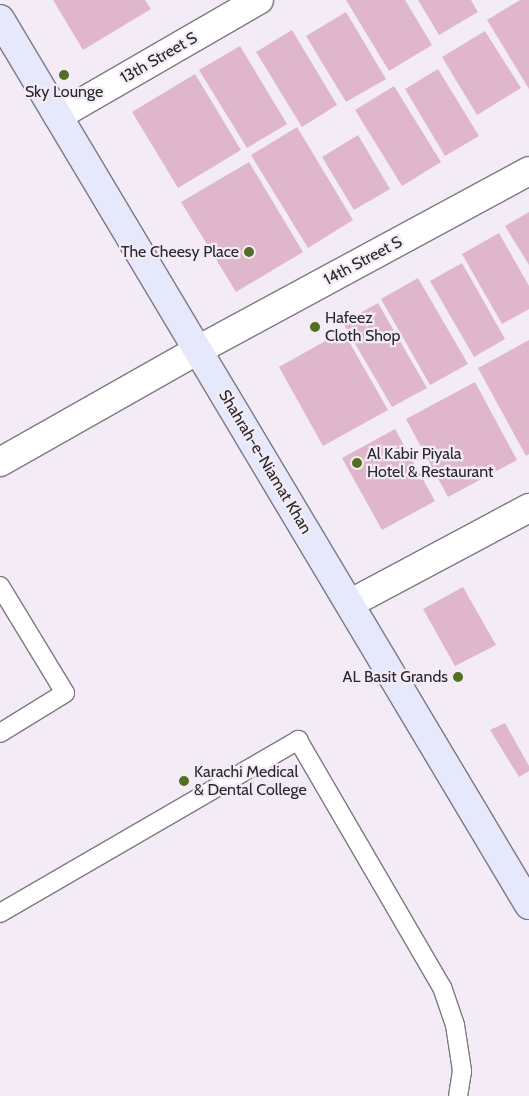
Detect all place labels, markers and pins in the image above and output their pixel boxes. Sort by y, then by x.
marker: Sky Lounge [58,69,70,81]
place label: Sky Lounge [25,82,103,102]
place label: The Cheesy Place [121,242,239,262]
marker: The Cheesy Place [243,246,255,258]
place label: Hafeez Cloth Shop [325,308,401,346]
marker: Hafeez Cloth Shop [309,321,321,333]
place label: Al Kabir Piyala Hotel & Restaurant [367,444,493,482]
marker: Al Kabir Piyala Hotel & Restaurant [351,457,363,469]
place label: AL Basit Grands [343,667,448,687]
marker: AL Basit Grands [452,671,464,683]
place label: Karachi Medical & Dental College [194,762,307,800]
marker: Karachi Medical & Dental College [178,775,190,787]

